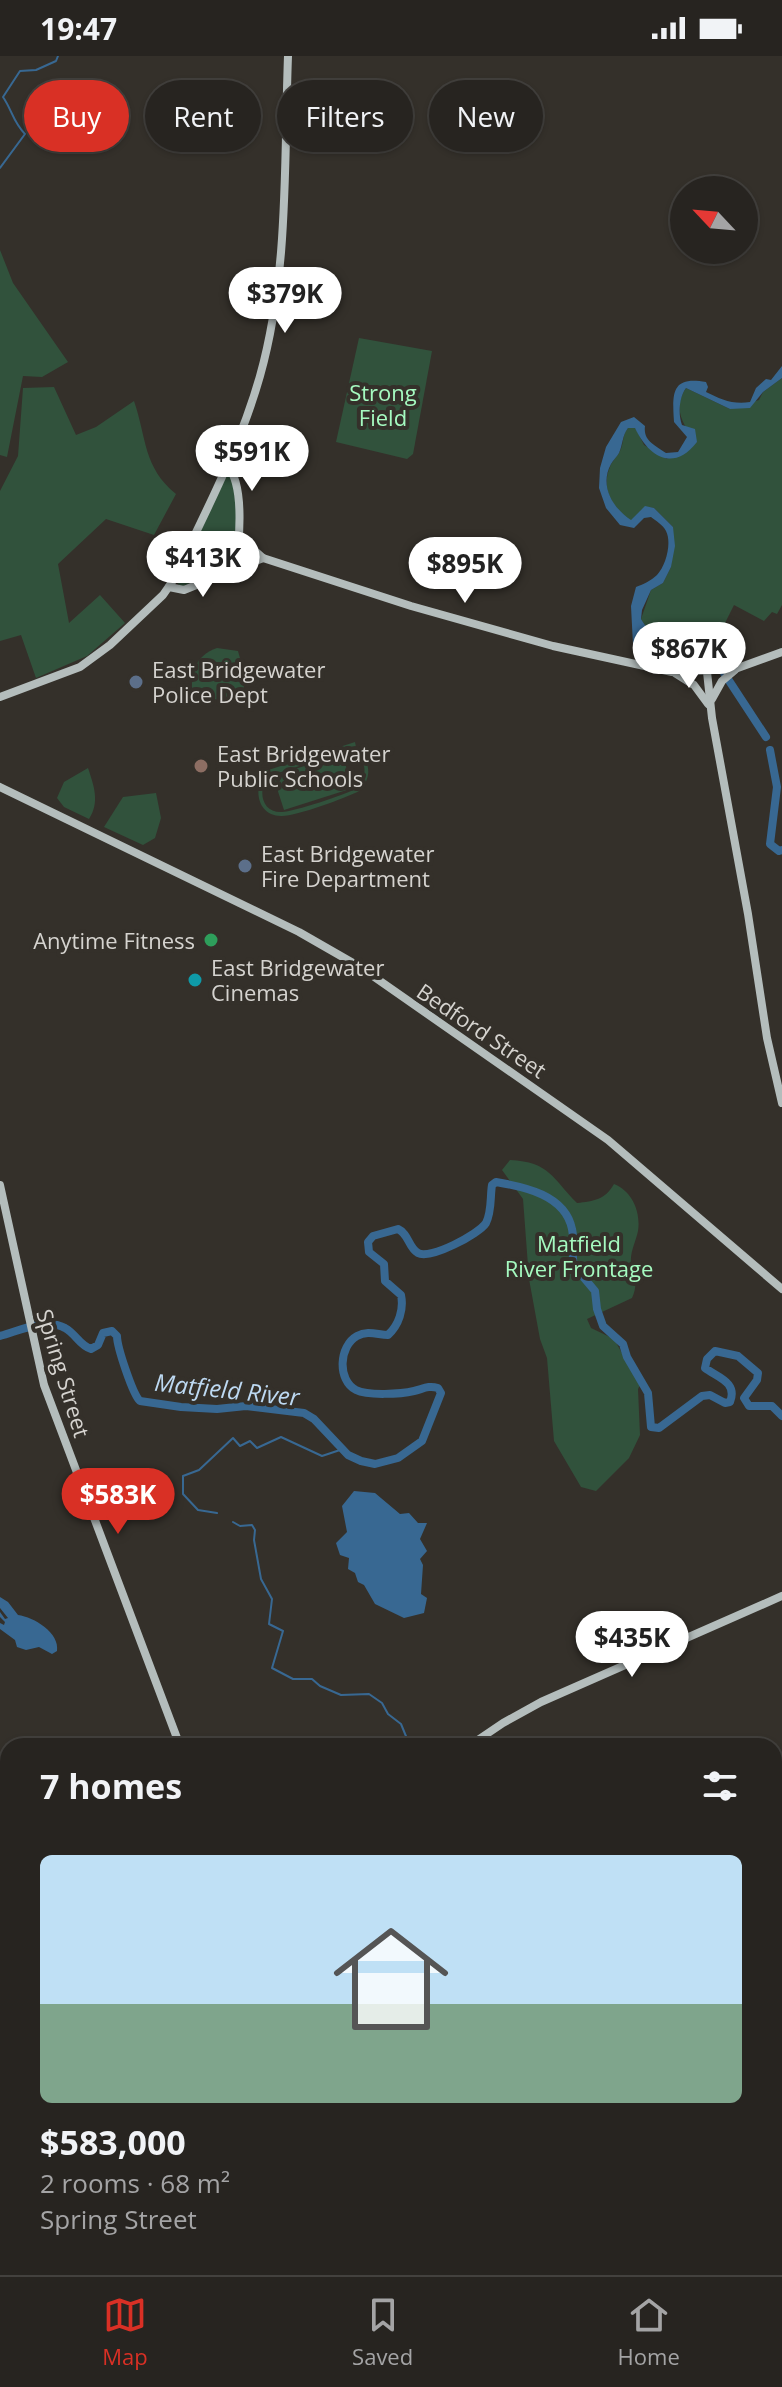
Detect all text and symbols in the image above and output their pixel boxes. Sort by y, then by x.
text: 19:47 [40,8,117,49]
chip: Buy [24,80,129,152]
chip: Rent [145,80,261,152]
chip: Filters [277,80,413,152]
chip: New [429,80,543,152]
north arrow [670,176,758,264]
map controls [670,176,758,264]
pin: $379K [229,267,341,335]
text: $379K [247,275,323,311]
park label: Strong Field [349,377,417,432]
pin: $591K [196,425,308,493]
text: $591K [214,433,290,469]
pin: $413K [147,531,259,599]
pin: $895K [409,537,521,605]
text: $413K [165,539,241,575]
text: $895K [427,545,503,581]
pin: $867K [633,622,745,690]
text: $867K [651,630,727,666]
place label: East Bridgewater Police Dept [152,654,325,709]
marker: East Bridgewater Police Dept [127,673,145,691]
place label: East Bridgewater Public Schools [217,738,390,793]
marker: East Bridgewater Public Schools [192,757,210,775]
place label: East Bridgewater Fire Department [261,838,434,893]
marker: East Bridgewater Fire Department [236,857,254,875]
place label: Anytime Fitness [33,925,195,955]
marker: Anytime Fitness [202,931,220,949]
place label: East Bridgewater Cinemas [211,952,384,1007]
marker: East Bridgewater Cinemas [186,971,204,989]
street label: Bedford Street [411,976,553,1085]
park label: Matfield River Frontage [505,1228,653,1283]
street label: Spring Street [30,1305,98,1441]
water label: Matfield River [153,1365,303,1413]
pin: $583K [62,1468,174,1536]
text: $583K [80,1476,156,1512]
pin: $435K [576,1611,688,1679]
text: $435K [594,1619,670,1655]
text: 7 homes [40,1763,182,1809]
icon: filters [698,1764,742,1808]
icon: home [319,1907,463,2051]
text: $583,000 [40,2119,186,2165]
text: 2 rooms · 68 m² [40,2165,230,2201]
text: Spring Street [40,2201,197,2237]
tab: Map [102,2293,148,2371]
tab: Saved [352,2293,413,2371]
tab: Home [618,2293,680,2371]

